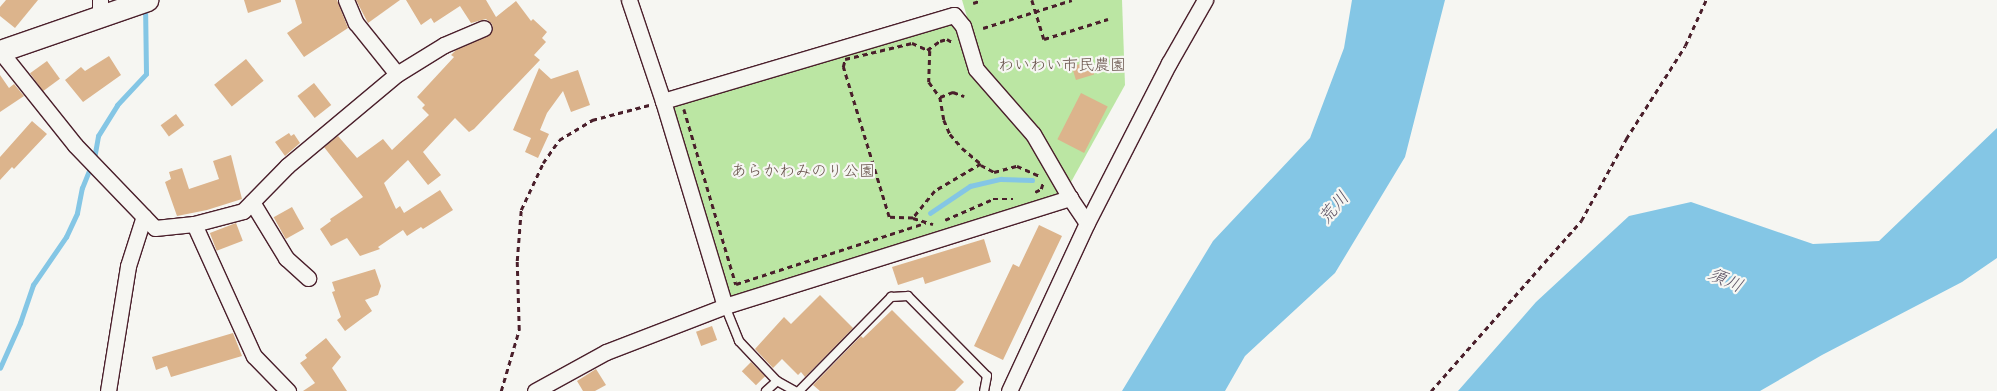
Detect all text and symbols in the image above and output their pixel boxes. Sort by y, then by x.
park label: わいわい市民農園 [998,54,1126,74]
park label: あらかわみのり公園 [731,160,875,180]
water label: 荒川 [1313,186,1353,228]
water label: 須川 [1705,262,1747,296]

